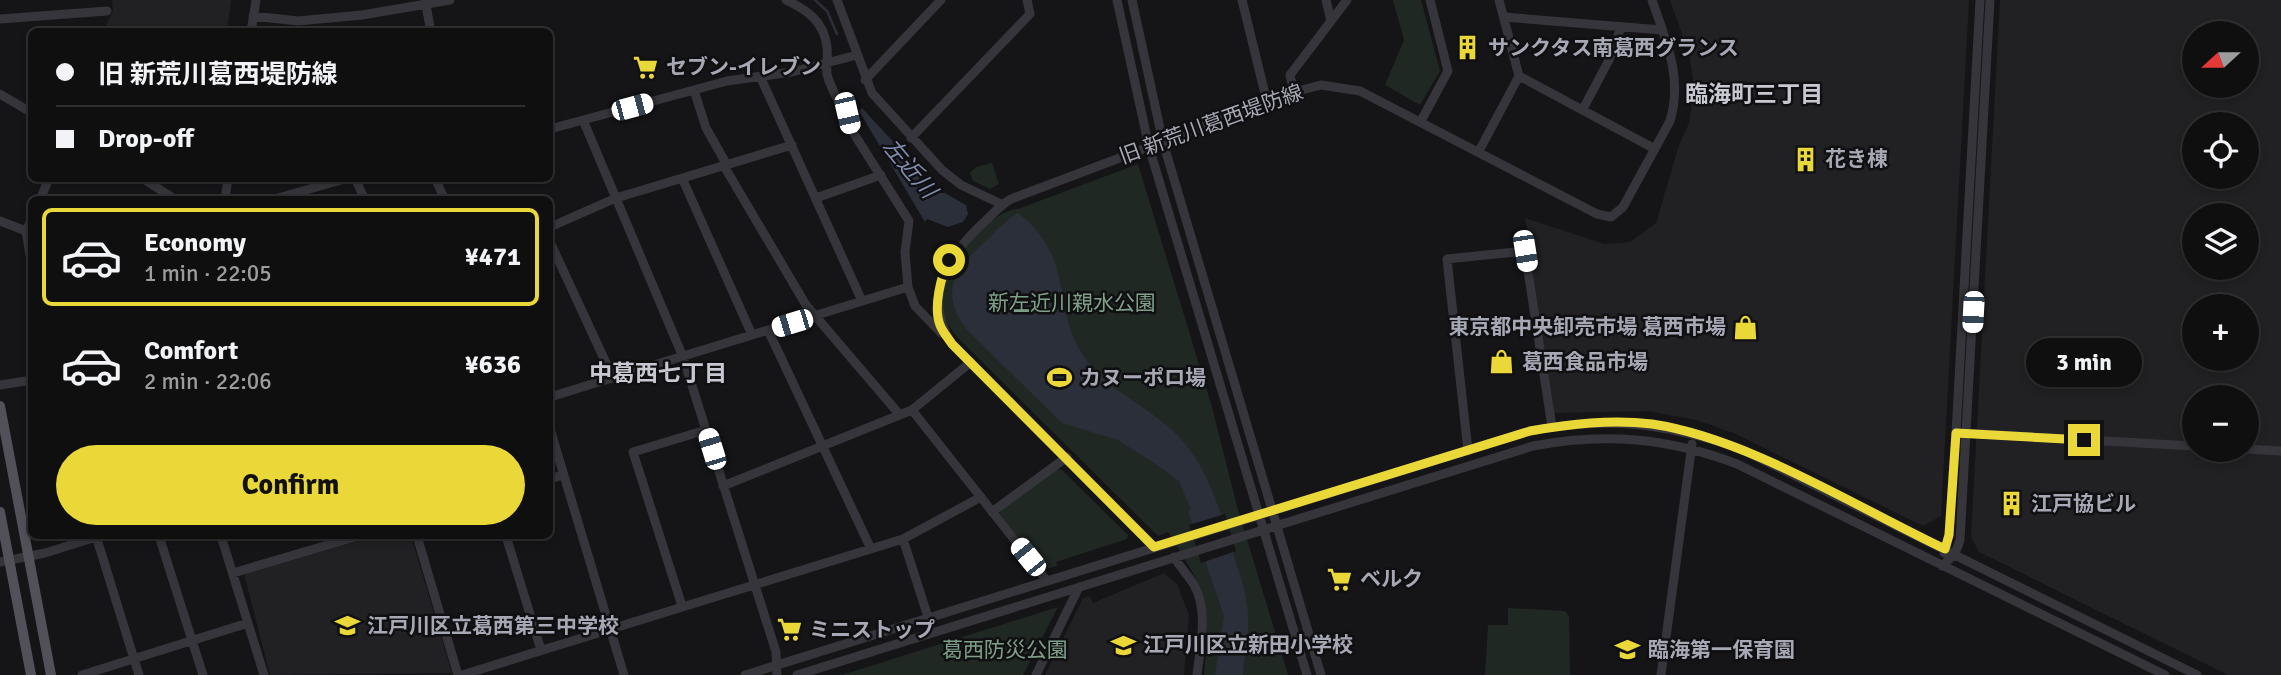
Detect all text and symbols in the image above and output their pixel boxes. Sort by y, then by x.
north arrow [2182,21,2259,98]
map controls [2182,21,2259,462]
building icon: サンクタス南葛西グランス [1454,34,1482,62]
place label: サンクタス南葛西グランス [1488,35,1739,61]
supermarket icon: セブン-イレブン [632,53,660,81]
place label: セブン-イレブン [666,54,821,80]
text: 旧 新荒川葛西堤防線 [98,59,338,91]
street label: 旧 新荒川葛西堤防線 [1116,79,1306,169]
district label: 臨海町三丁目 [1685,80,1823,109]
car [833,90,862,136]
car [609,91,656,123]
button: locate [2182,112,2259,189]
text: Drop-off [98,123,194,155]
water label: 左近川 [876,133,945,206]
building icon: 花き棟 [1791,145,1819,173]
place label: 花き棟 [1825,146,1888,172]
button: layers [2182,203,2259,280]
icon: car [60,226,123,289]
text: Economy [144,227,246,259]
car [1512,229,1539,273]
text: ¥471 [465,241,521,273]
route start [933,244,965,276]
text: 1 min · 22:05 [144,259,272,288]
park label: 新左近川親水公園 [988,290,1156,316]
car [1962,290,1985,334]
button: + [2182,294,2259,371]
car [769,307,816,339]
shop icon: 東京都中央卸売市場 葛西市場 [1732,313,1760,341]
place label: 東京都中央卸売市場 葛西市場 [1448,314,1726,340]
icon: car [60,334,123,397]
text: Comfort [144,335,238,367]
callout: 3 min [2026,338,2142,388]
shop icon: 葛西食品市場 [1488,348,1516,376]
text: 3 min [2056,348,2112,377]
text: ¥636 [465,349,521,381]
place label: 葛西食品市場 [1522,349,1648,375]
district label: 中葛西七丁目 [589,359,727,388]
sports icon: カヌーポロ場 [1046,364,1074,392]
place label: カヌーポロ場 [1080,365,1206,391]
text: 2 min · 22:06 [144,367,272,396]
button: − [2182,385,2259,462]
route end [2068,424,2100,456]
car [696,426,729,472]
button: Confirm [56,445,525,525]
building icon: 江戸協ビル [1997,490,2025,518]
place label: 江戸協ビル [2031,491,2136,517]
car [1007,534,1050,580]
supermarket icon: ベルク [1326,565,1354,593]
place label: ベルク [1360,566,1423,592]
school or university icon: 江戸川区立葛西第三中学校 [333,612,361,640]
place label: 江戸川区立葛西第三中学校 [367,613,619,639]
supermarket icon: ミニストップ [775,616,803,644]
place label: ミニストップ [809,617,935,643]
school or university icon: 江戸川区立新田小学校 [1109,631,1137,659]
place label: 江戸川区立新田小学校 [1143,632,1353,658]
school or university icon: 臨海第一保育園 [1614,636,1642,664]
park label: 葛西防災公園 [942,637,1068,663]
place label: 臨海第一保育園 [1648,637,1795,663]

